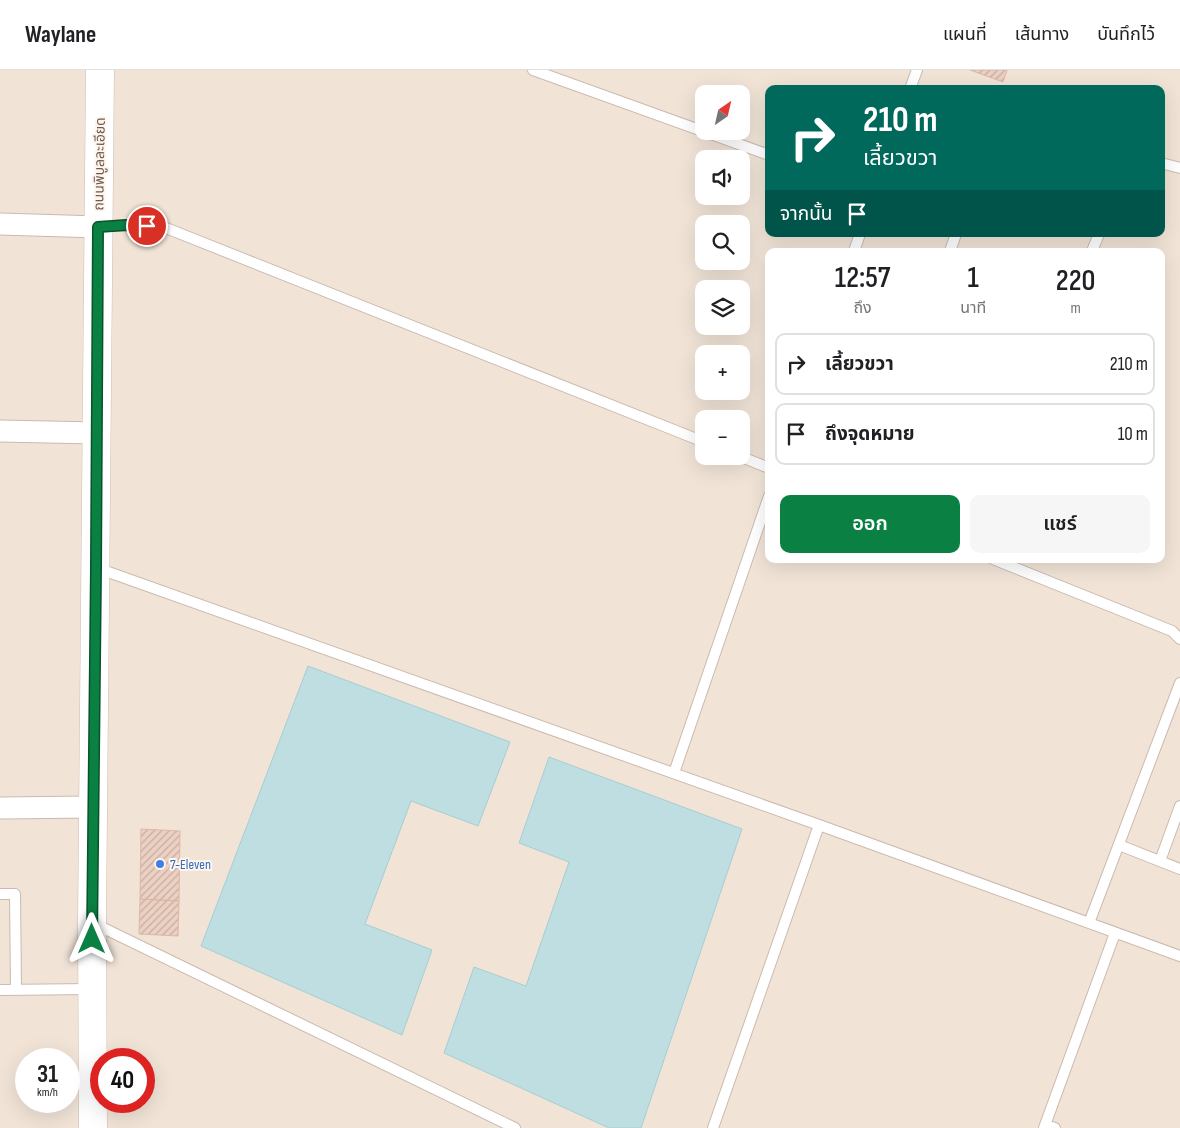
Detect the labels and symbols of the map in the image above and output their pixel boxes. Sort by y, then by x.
north arrow [695,85,750,140]
street label: ถนนพิบูลละเอียด [90,117,109,211]
pin [126,205,168,247]
place label: 7-Eleven [170,856,211,873]
marker: 7-Eleven [154,858,166,870]
position arrow [65,912,117,964]
speed limit sign: 40 [90,1048,155,1113]

